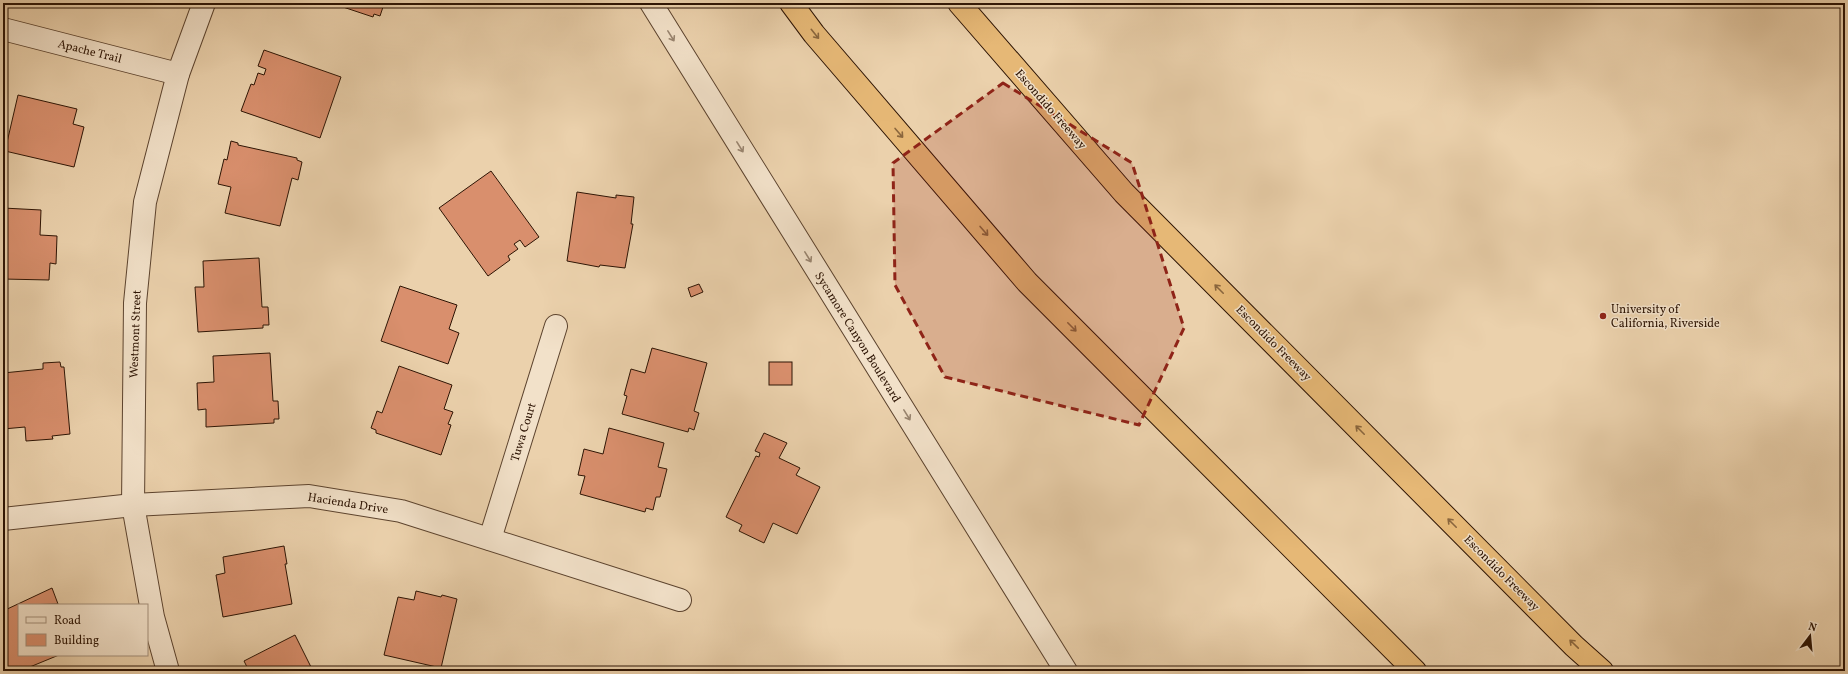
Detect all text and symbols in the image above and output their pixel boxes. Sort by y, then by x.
one-way arrow [810,29,819,40]
one-way arrow [667,30,675,41]
street label: Apache Trail [56,36,124,68]
street label: Escondido Freeway [1011,66,1090,153]
one-way arrow [895,128,904,138]
one-way arrow [735,141,744,152]
one-way arrow [980,226,989,237]
one-way arrow [805,251,813,263]
street label: Sycamore Canyon Boulevard [810,269,904,406]
one-way arrow [1214,284,1224,294]
street label: Westmont Street [126,290,146,378]
street label: Escondido Freeway [1232,302,1315,386]
place label: University of California, Riverside [1611,302,1720,332]
marker: University of California, Riverside [1598,311,1608,321]
one-way arrow [1067,322,1077,332]
street label: Tuwa Court [507,401,540,464]
one-way arrow [903,409,911,421]
one-way arrow [1356,426,1366,436]
street label: Hacienda Drive [306,490,390,518]
one-way arrow [1447,518,1457,528]
street label: Escondido Freeway [1460,532,1543,616]
legend [18,604,148,656]
text: Road [54,613,81,629]
north arrow [1790,616,1830,656]
text: N [1806,620,1818,636]
text: Building [54,633,99,649]
one-way arrow [1569,640,1579,649]

